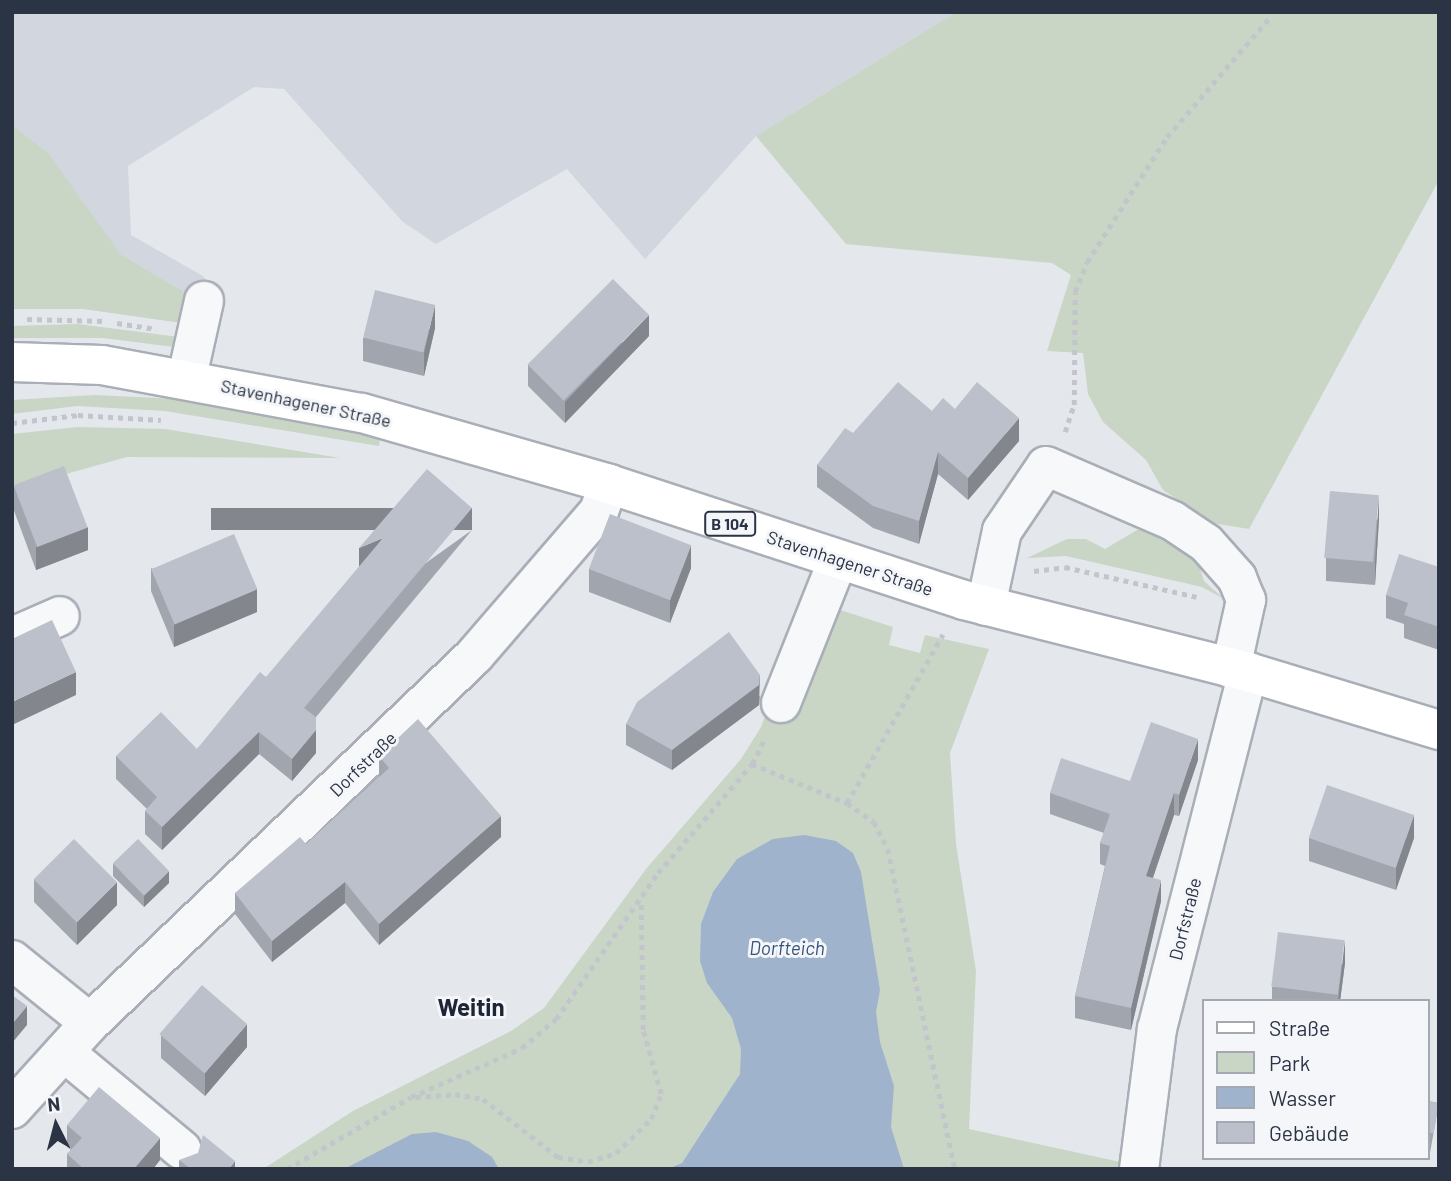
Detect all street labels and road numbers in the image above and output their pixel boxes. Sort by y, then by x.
street label: Stavenhagener Straße [219,374,393,432]
road number: B 104 [704,512,756,537]
street label: Stavenhagener Straße [764,526,936,600]
street label: Dorfstraße [325,727,401,801]
street label: Dorfstraße [1164,875,1206,963]

